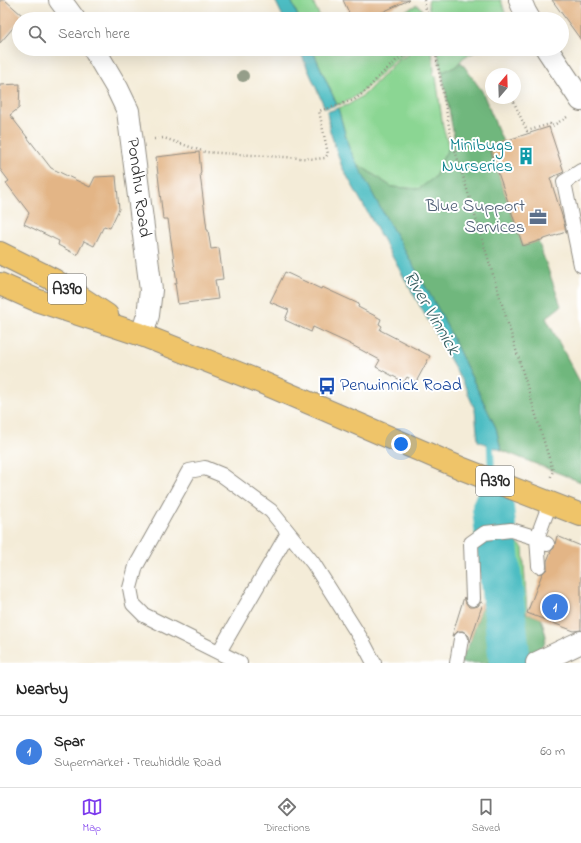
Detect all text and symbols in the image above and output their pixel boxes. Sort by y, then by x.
search box [12,12,569,56]
icon: search [26,23,48,45]
text: Search here [58,23,130,45]
north arrow [485,68,521,104]
place label: Minibugs Nurseries [442,133,513,180]
street label: Pondhu Road [119,136,157,239]
building icon: Minibugs Nurseries [516,146,536,166]
place label: Blue Support Services [425,194,525,241]
office icon: Blue Support Services [528,207,548,227]
water label: River Vinnick [396,266,466,361]
road number: A390 [48,274,86,304]
place label: Penwinnick Road [340,373,462,399]
bus stop icon: Penwinnick Road [317,376,337,396]
your location [391,434,411,454]
road number: A390 [476,466,514,496]
pin: 1 [542,592,568,622]
text: Nearby [16,677,68,702]
text: Spar [54,731,85,753]
text: 1 [27,742,31,761]
text: 60 m [540,742,565,761]
text: Supermarket · Trewhiddle Road [54,753,221,772]
tab: Map [81,796,103,836]
tab: Directions [264,796,310,836]
tab: Saved [472,796,500,836]

